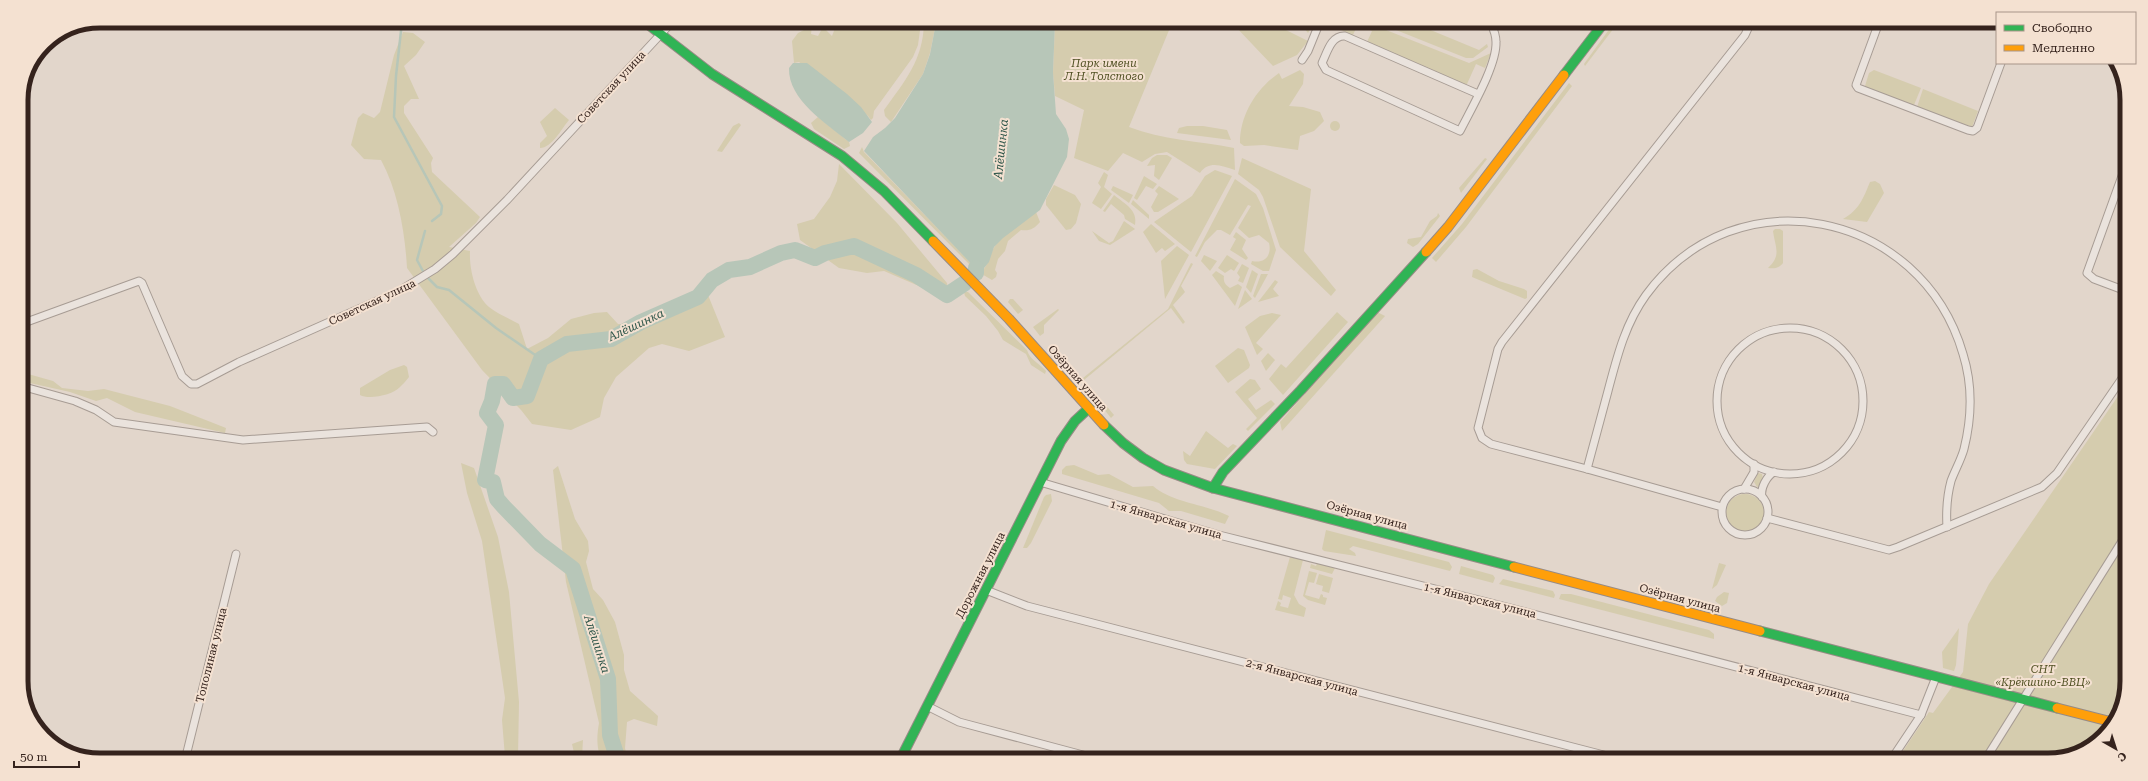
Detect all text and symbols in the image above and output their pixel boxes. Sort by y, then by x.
legend [1996,12,2136,64]
text: Свободно [2032,21,2092,35]
text: Медленно [2032,41,2095,55]
street label: Советская улица [574,48,648,126]
park label: Парк имени Л.Н. Толстого [1063,57,1144,83]
water label: Алёшинка [991,118,1011,181]
street label: Советская улица [327,277,418,328]
water label: Алёшинка [605,306,666,344]
street label: Озёрная улица [1045,343,1110,414]
street label: 1-я Январская улица [1109,497,1223,542]
street label: Озёрная улица [1325,498,1409,533]
street label: Дорожная улица [953,530,1008,620]
street label: 1-я Январская улица [1422,580,1538,621]
street label: Озёрная улица [1638,581,1722,616]
street label: Тополиная улица [193,606,230,704]
water label: Алёшинка [581,612,613,675]
street label: 2-я Январская улица [1244,656,1359,699]
street label: 1-я Январская улица [1736,661,1851,704]
park label: СНТ «Крёкшино-ВВЦ» [1995,663,2091,689]
north arrow [2096,729,2136,769]
scale bar [14,743,79,769]
text: С [2115,749,2129,764]
text: 50 m [20,750,47,764]

